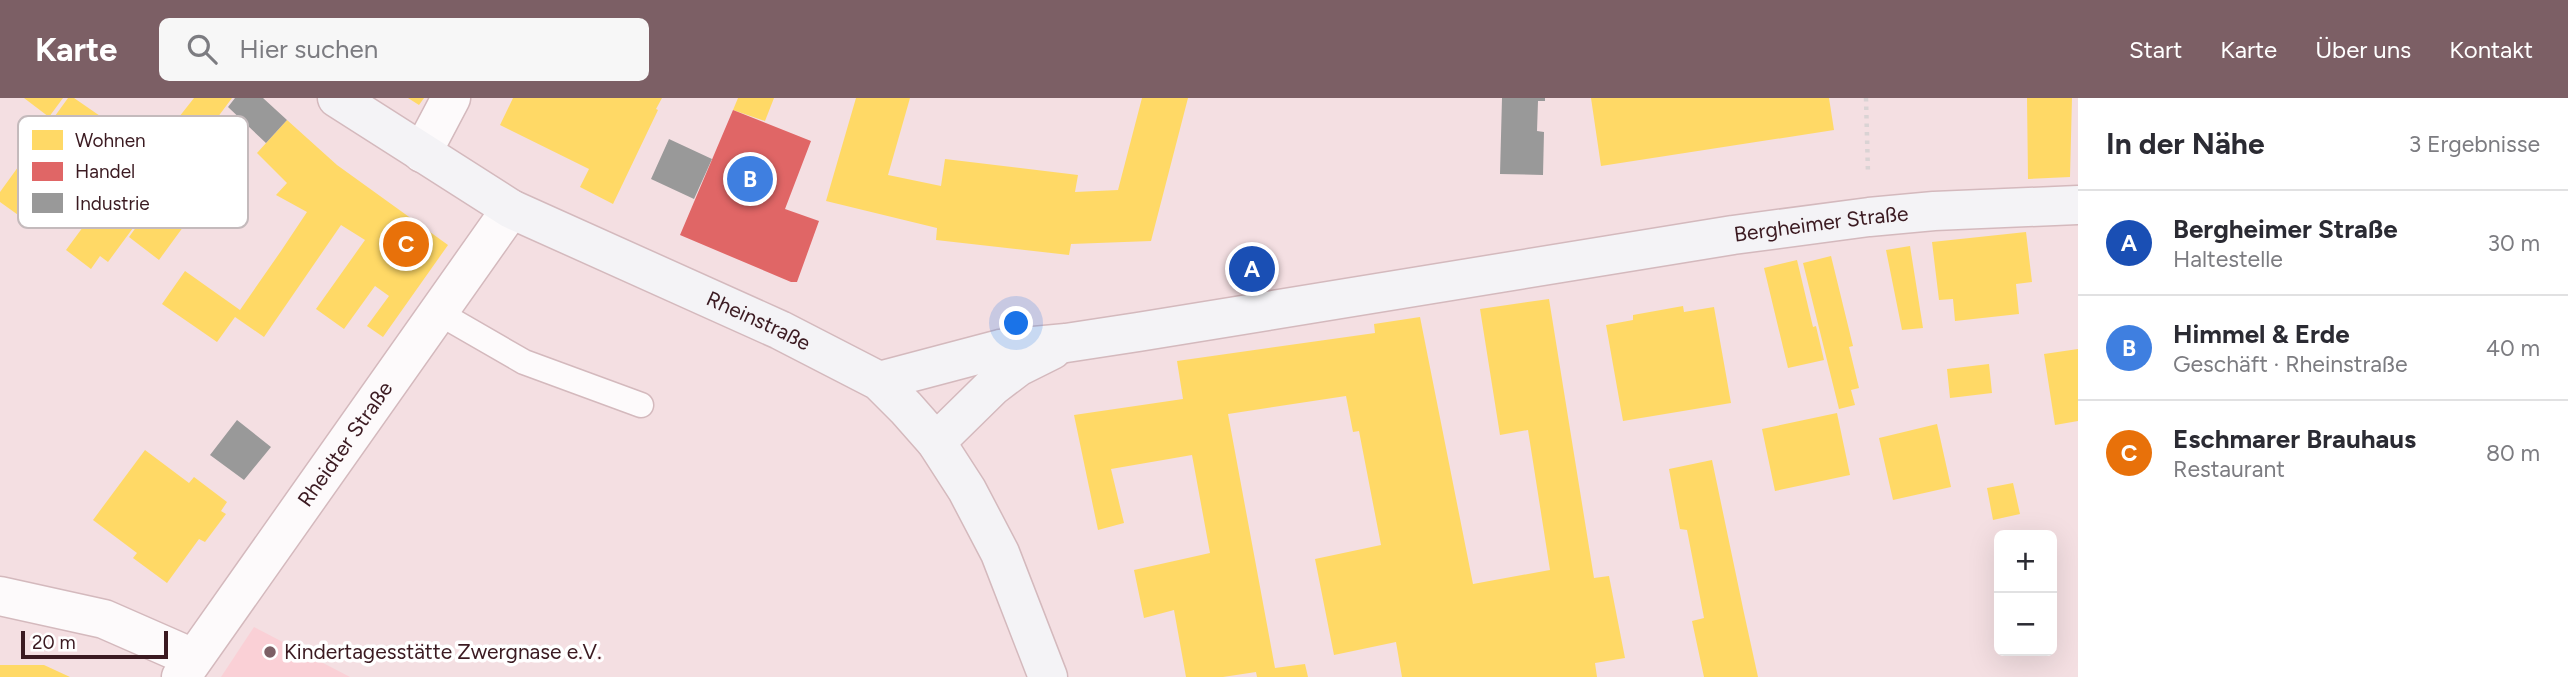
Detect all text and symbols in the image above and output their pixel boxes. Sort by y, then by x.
search box [159,18,649,81]
text: Karte [35,30,117,69]
icon: search [183,30,221,68]
text: Hier suchen [239,33,378,65]
text: Start [2129,35,2182,64]
text: Karte [2220,35,2277,64]
text: Über uns [2315,35,2411,64]
text: Kontakt [2449,35,2533,64]
legend [18,116,248,228]
text: In der Nähe [2106,125,2265,162]
text: Wohnen [75,129,146,152]
text: 3 Ergebnisse [2409,130,2540,158]
pin: B [727,153,773,205]
text: Handel [75,160,135,183]
text: Industrie [75,192,150,215]
street label: Bergheimer Straße [1732,200,1909,247]
text: Bergheimer Straße [2173,213,2398,245]
pin: C [383,218,429,270]
text: A [2121,229,2137,257]
text: 30 m [2487,229,2540,257]
pin: A [1229,243,1275,295]
text: Haltestelle [2173,245,2283,273]
street label: Rheinstraße [703,286,815,356]
your location [999,306,1033,340]
text: Himmel & Erde [2173,318,2350,350]
text: B [2122,334,2136,362]
text: 40 m [2486,334,2540,362]
text: Geschäft · Rheinstraße [2173,350,2408,378]
street label: Rheidter Straße [292,376,397,511]
text: Eschmarer Brauhaus [2173,423,2416,455]
text: C [2121,439,2137,467]
text: 80 m [2486,439,2540,467]
text: Restaurant [2173,455,2285,483]
map controls [1994,530,2057,656]
button: + [1994,530,2057,593]
button: − [1994,593,2057,656]
scale bar [21,628,168,660]
text: 20 m [32,631,76,654]
place label: Kindertagesstätte Zwergnase e.V. [284,639,602,664]
marker: Kindertagesstätte Zwergnase e.V. [262,644,278,660]

